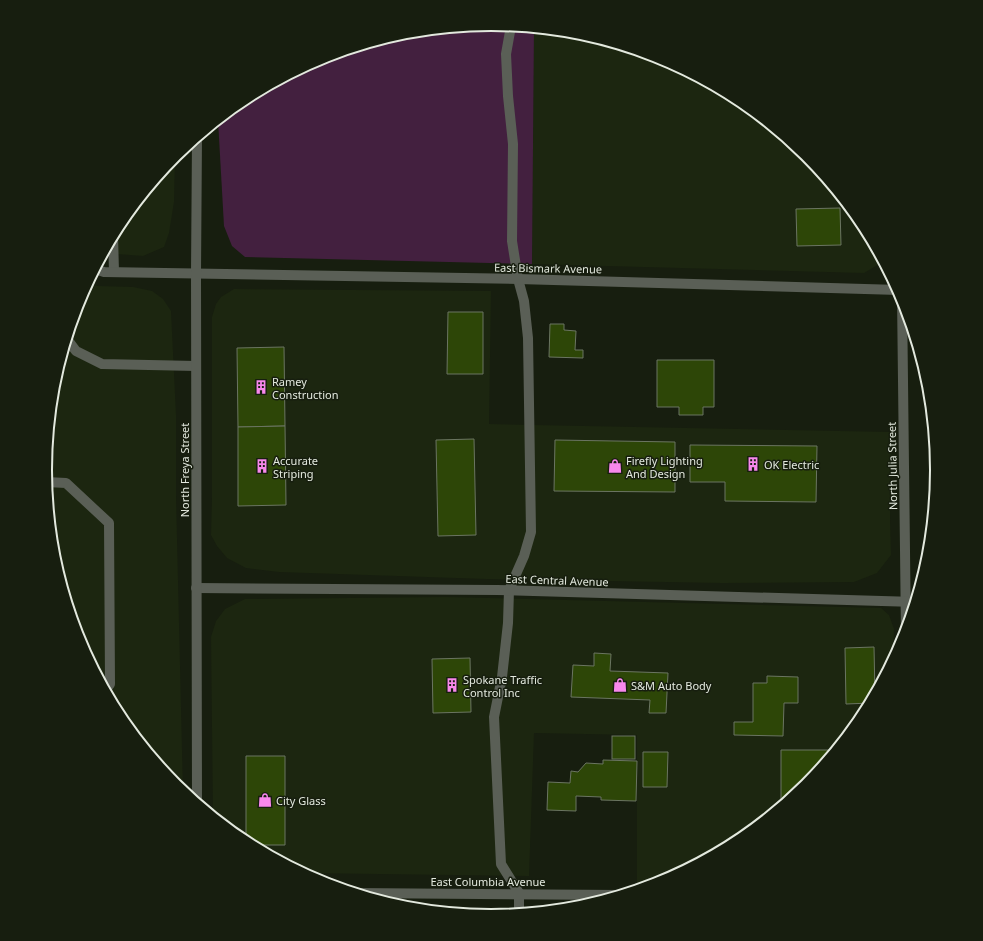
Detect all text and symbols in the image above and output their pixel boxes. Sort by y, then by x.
street label: East Bismark Avenue [494,260,602,276]
place label: Ramey Construction [272,374,339,402]
building icon: Ramey Construction [253,379,269,395]
street label: North Julia Street [884,422,900,510]
street label: North Freya Street [177,423,192,517]
place label: Accurate Striping [273,453,318,481]
place label: Firefly Lighting And Design [626,453,703,481]
building icon: OK Electric [745,456,761,472]
place label: OK Electric [764,457,819,472]
building icon: Accurate Striping [254,458,270,474]
shop icon: Firefly Lighting And Design [607,458,623,474]
street label: East Central Avenue [505,571,609,589]
place label: Spokane Traffic Control Inc [463,672,542,700]
building icon: Spokane Traffic Control Inc [444,677,460,693]
shop icon: S&M Auto Body [612,677,628,693]
place label: S&M Auto Body [631,678,712,693]
shop icon: City Glass [257,792,273,808]
place label: City Glass [276,793,326,808]
street label: East Columbia Avenue [430,874,546,889]

